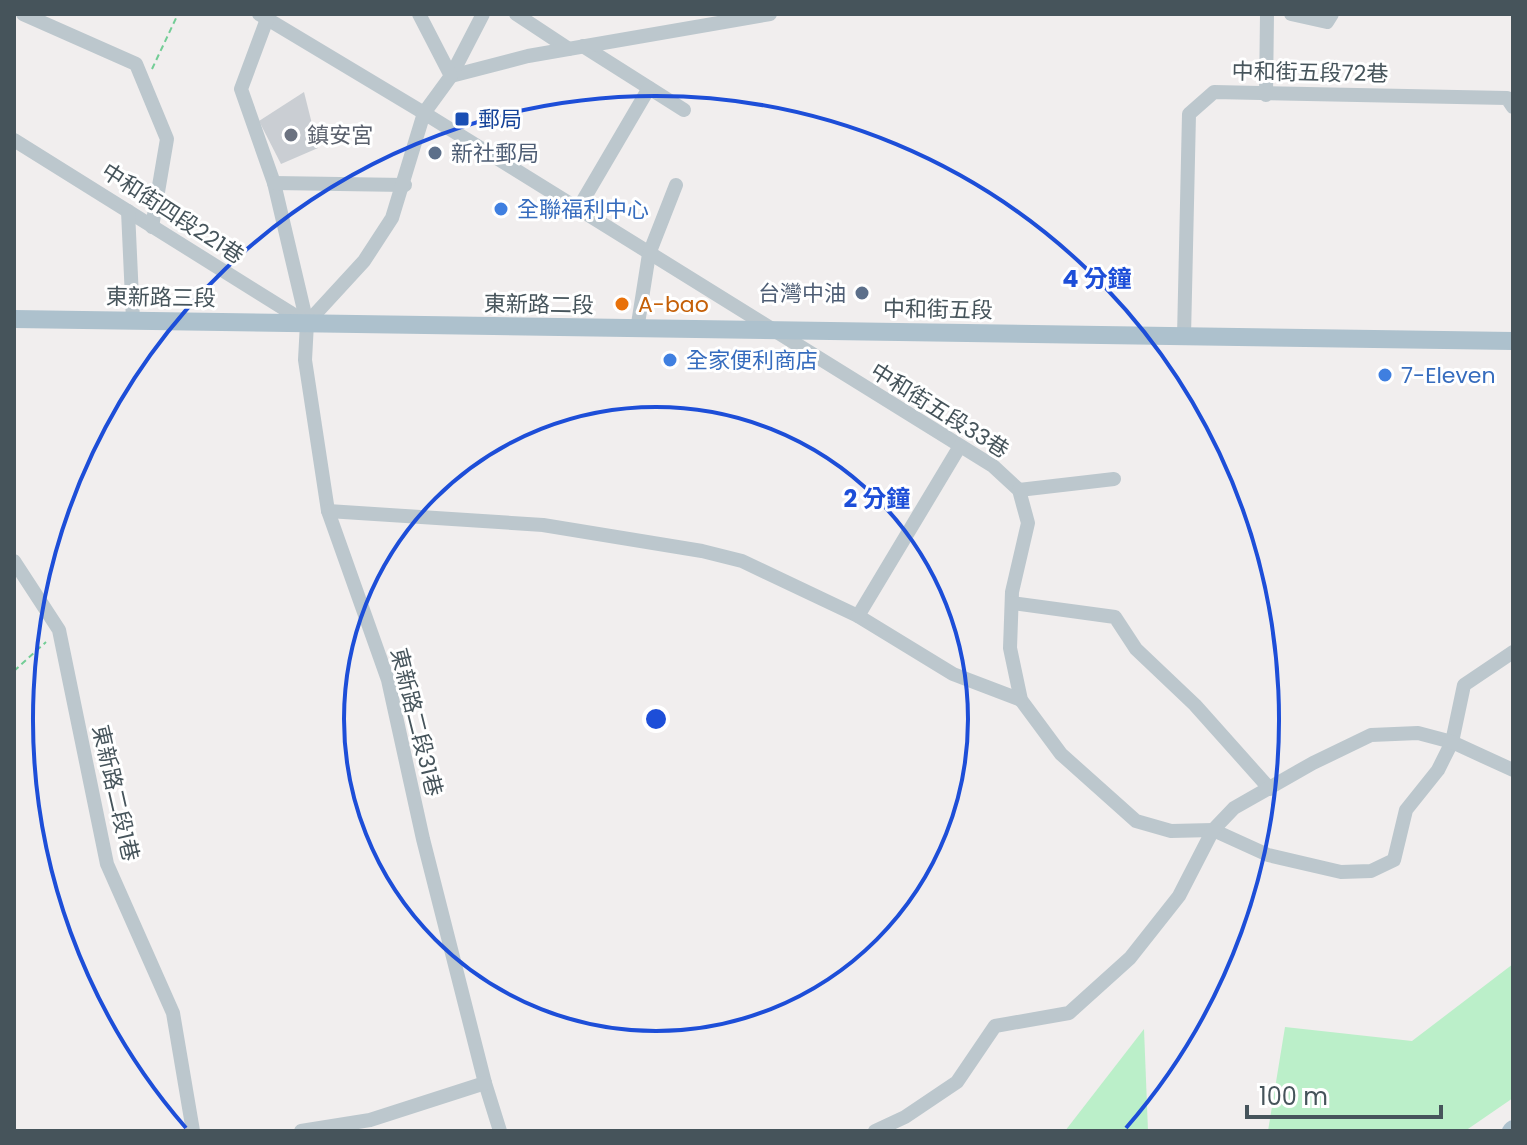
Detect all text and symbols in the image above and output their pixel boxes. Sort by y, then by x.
street label: 中和街五段72巷 [1231,56,1389,89]
place label: 郵局 [478,104,522,135]
marker: 郵局 [453,110,471,128]
place label: 鎮安宮 [307,120,373,151]
marker: 鎮安宮 [282,126,300,144]
place label: 新社郵局 [451,138,539,169]
marker: 新社郵局 [426,144,444,162]
street label: 中和街四段221巷 [95,156,250,271]
place label: 全聯福利中心 [517,194,649,225]
marker: 全聯福利中心 [492,200,510,218]
text: 4 分鐘 [1062,262,1132,295]
place label: 台灣中油 [758,278,846,309]
street label: 東新路三段 [106,281,216,314]
marker: 台灣中油 [853,284,871,302]
street label: 東新路二段 [484,288,594,321]
place label: A-bao [638,289,709,320]
street label: 中和街五段 [883,293,993,326]
marker: A-bao [613,295,631,313]
place label: 全家便利商店 [686,345,818,376]
marker: 全家便利商店 [661,351,679,369]
street label: 中和街五段33巷 [865,355,1015,465]
place label: 7-Eleven [1401,360,1496,391]
marker: 7-Eleven [1376,366,1394,384]
text: 2 分鐘 [844,482,910,515]
street label: 東新路二段31巷 [383,645,450,800]
centre of rings [642,705,670,733]
street label: 東新路二段1巷 [85,722,146,864]
scale bar [1247,1069,1441,1119]
text: 100 m [1259,1080,1328,1113]

